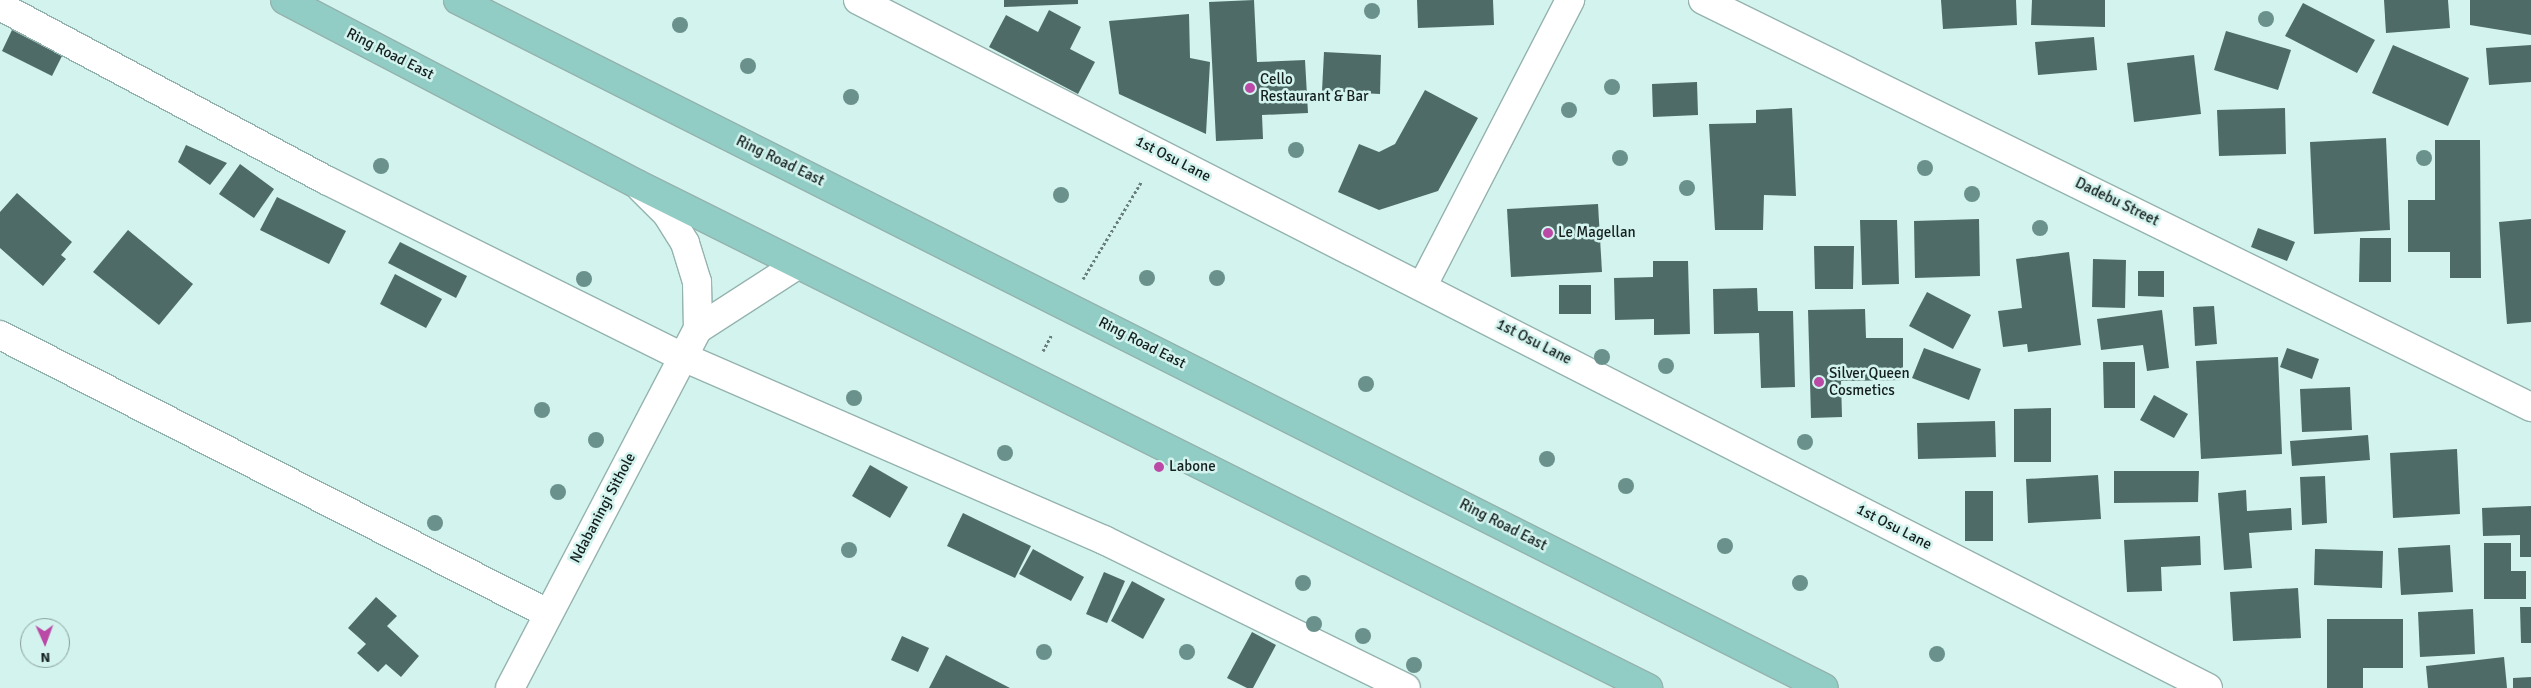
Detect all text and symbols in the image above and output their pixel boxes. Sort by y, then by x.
street label: Ring Road East [343,24,437,84]
place label: Cello Restaurant & Bar [1260,70,1369,105]
marker: Cello Restaurant & Bar [1244,82,1256,94]
street label: Ring Road East [733,132,827,190]
street label: 1st Osu Lane [1132,132,1214,186]
street label: Dadebu Street [2072,174,2162,230]
place label: Le Magellan [1558,224,1636,242]
marker: Le Magellan [1542,227,1554,239]
street label: Ring Road East [1095,313,1189,373]
street label: 1st Osu Lane [1493,315,1575,369]
place label: Silver Queen Cosmetics [1829,364,1910,399]
marker: Silver Queen Cosmetics [1813,376,1825,388]
street label: Ndabaningi Sithole [566,450,640,566]
place label: Labone [1169,458,1216,476]
marker: Labone [1153,461,1165,473]
street label: Ring Road East [1456,495,1550,555]
street label: 1st Osu Lane [1853,500,1935,554]
north arrow [20,618,70,668]
text: N [40,649,51,666]

